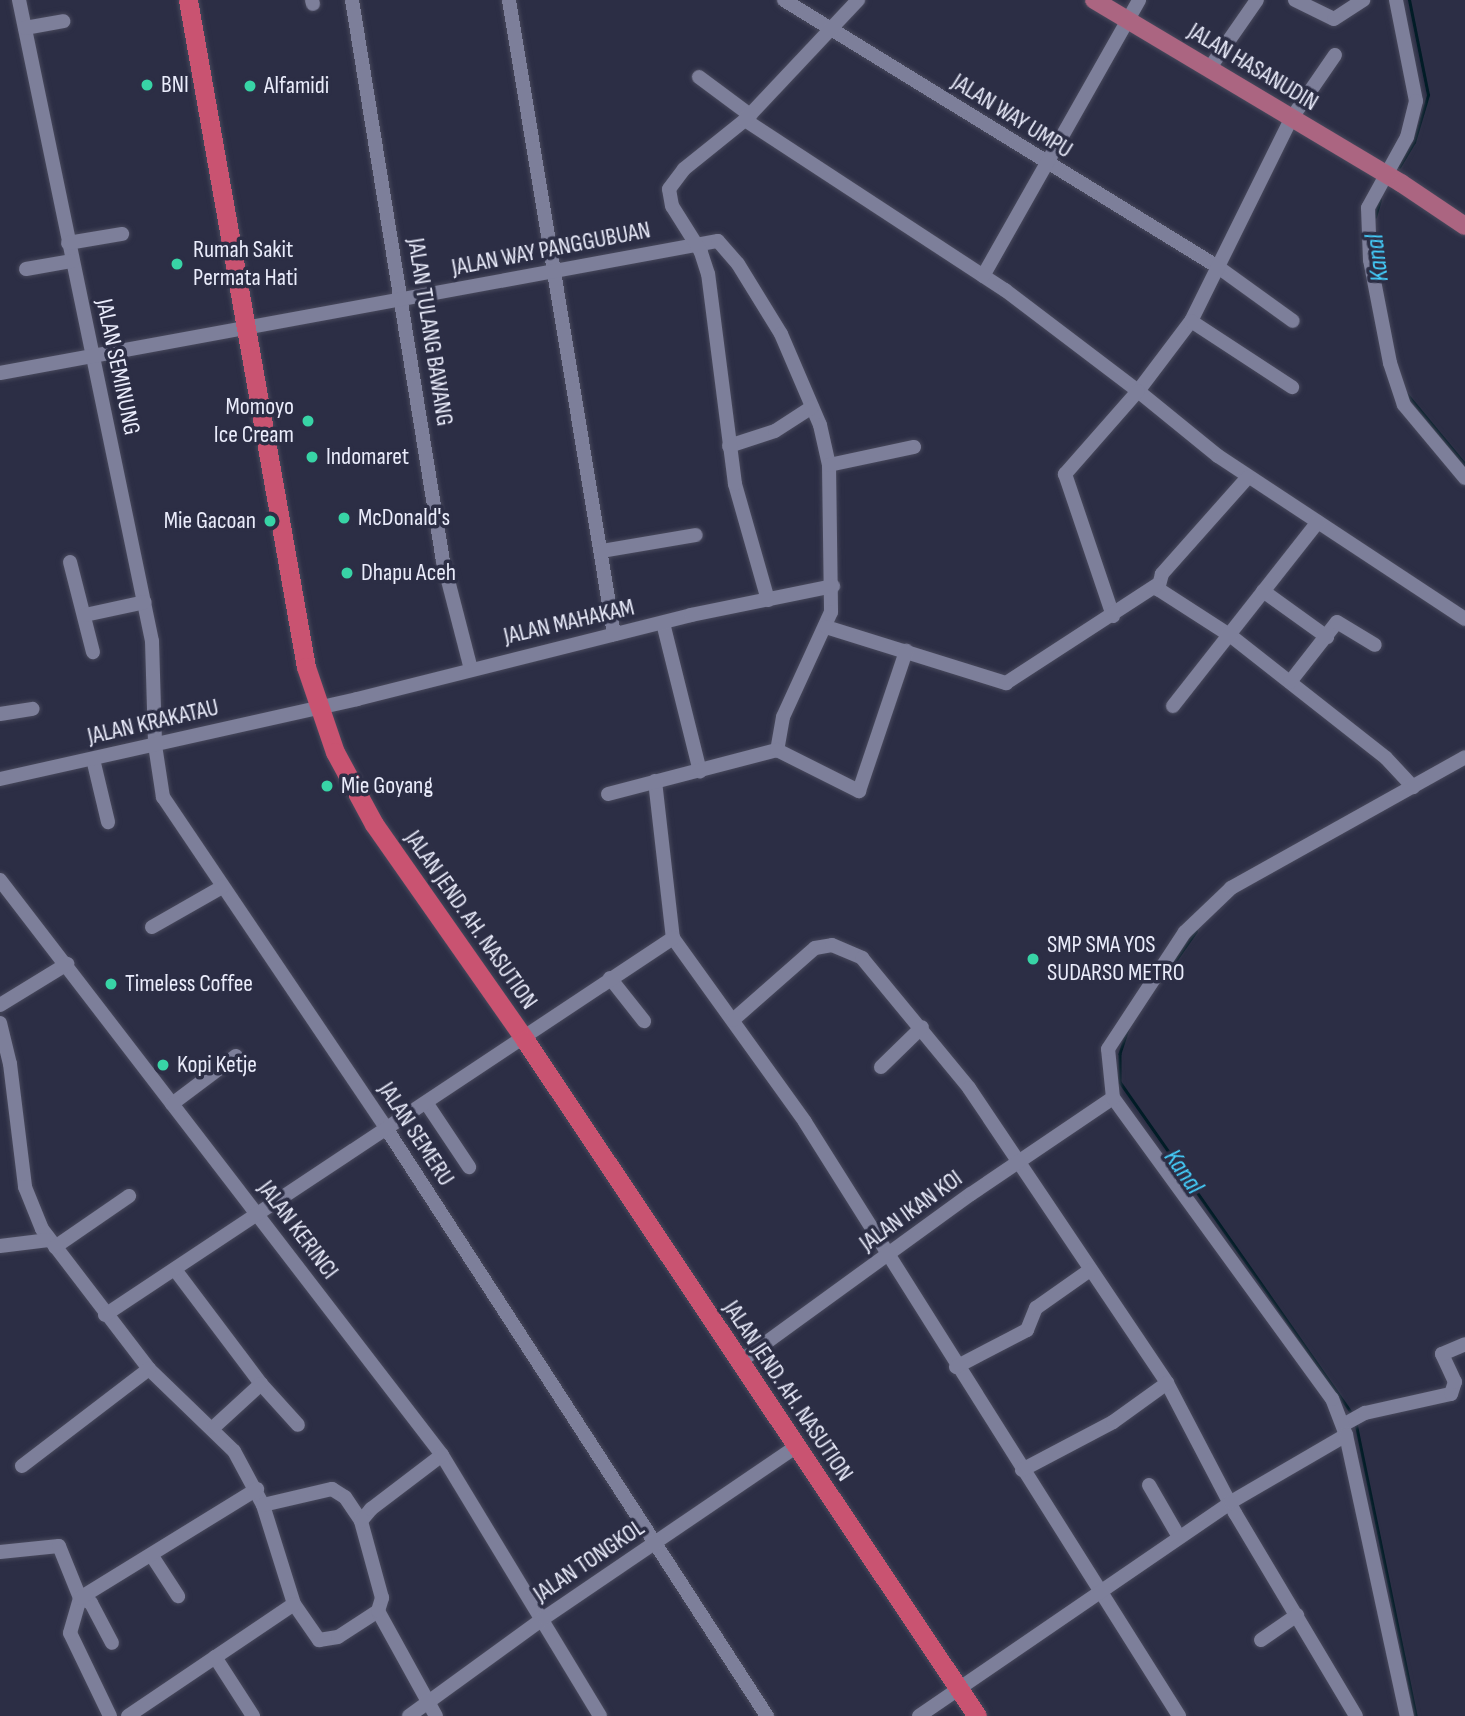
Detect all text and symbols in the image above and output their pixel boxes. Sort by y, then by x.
street label: JALAN HASANUDIN [1183,17,1323,117]
street label: JALAN WAY UMPU [946,68,1078,164]
place label: BNI [161,71,189,99]
place label: Alfamidi [264,72,329,100]
marker: BNI [139,77,155,93]
marker: Alfamidi [242,78,258,94]
street label: JALAN WAY PANGGUBUAN [449,216,653,282]
water label: Kanal [1360,232,1396,284]
place label: Rumah Sakit Permata Hati [193,236,298,292]
street label: JALAN TULANG BAWANG [401,236,459,428]
marker: Rumah Sakit Permata Hati [167,254,187,274]
street label: JALAN SEMINUNG [90,296,146,438]
place label: Momoyo Ice Cream [214,393,294,449]
marker: Momoyo Ice Cream [300,413,316,429]
place label: Indomaret [326,443,409,471]
marker: Indomaret [304,449,320,465]
place label: McDonald's [358,504,450,532]
place label: Mie Gacoan [164,507,256,535]
marker: McDonald's [336,510,352,526]
marker: Mie Gacoan [262,513,278,529]
place label: Dhapu Aceh [361,559,456,587]
marker: Dhapu Aceh [339,565,355,581]
street label: JALAN MAHAKAM [501,593,637,651]
street label: JALAN KRAKATAU [85,693,221,751]
place label: Mie Goyang [341,772,433,800]
marker: Mie Goyang [319,778,335,794]
street label: JALAN JEND. AH. NASUTION [399,825,543,1015]
place label: SMP SMA YOS SUDARSO METRO [1047,931,1185,987]
marker: SMP SMA YOS SUDARSO METRO [1025,951,1041,967]
place label: Timeless Coffee [125,970,253,998]
marker: Timeless Coffee [103,976,119,992]
place label: Kopi Ketje [177,1051,257,1079]
marker: Kopi Ketje [155,1057,171,1073]
street label: JALAN SEMERU [372,1077,460,1191]
water label: Kanal [1157,1144,1209,1200]
street label: JALAN IKAN KOI [854,1164,968,1258]
street label: JALAN KERINCI [252,1175,344,1285]
street label: JALAN JEND. AH. NASUTION [717,1295,859,1487]
street label: JALAN TONGKOL [528,1513,650,1609]

